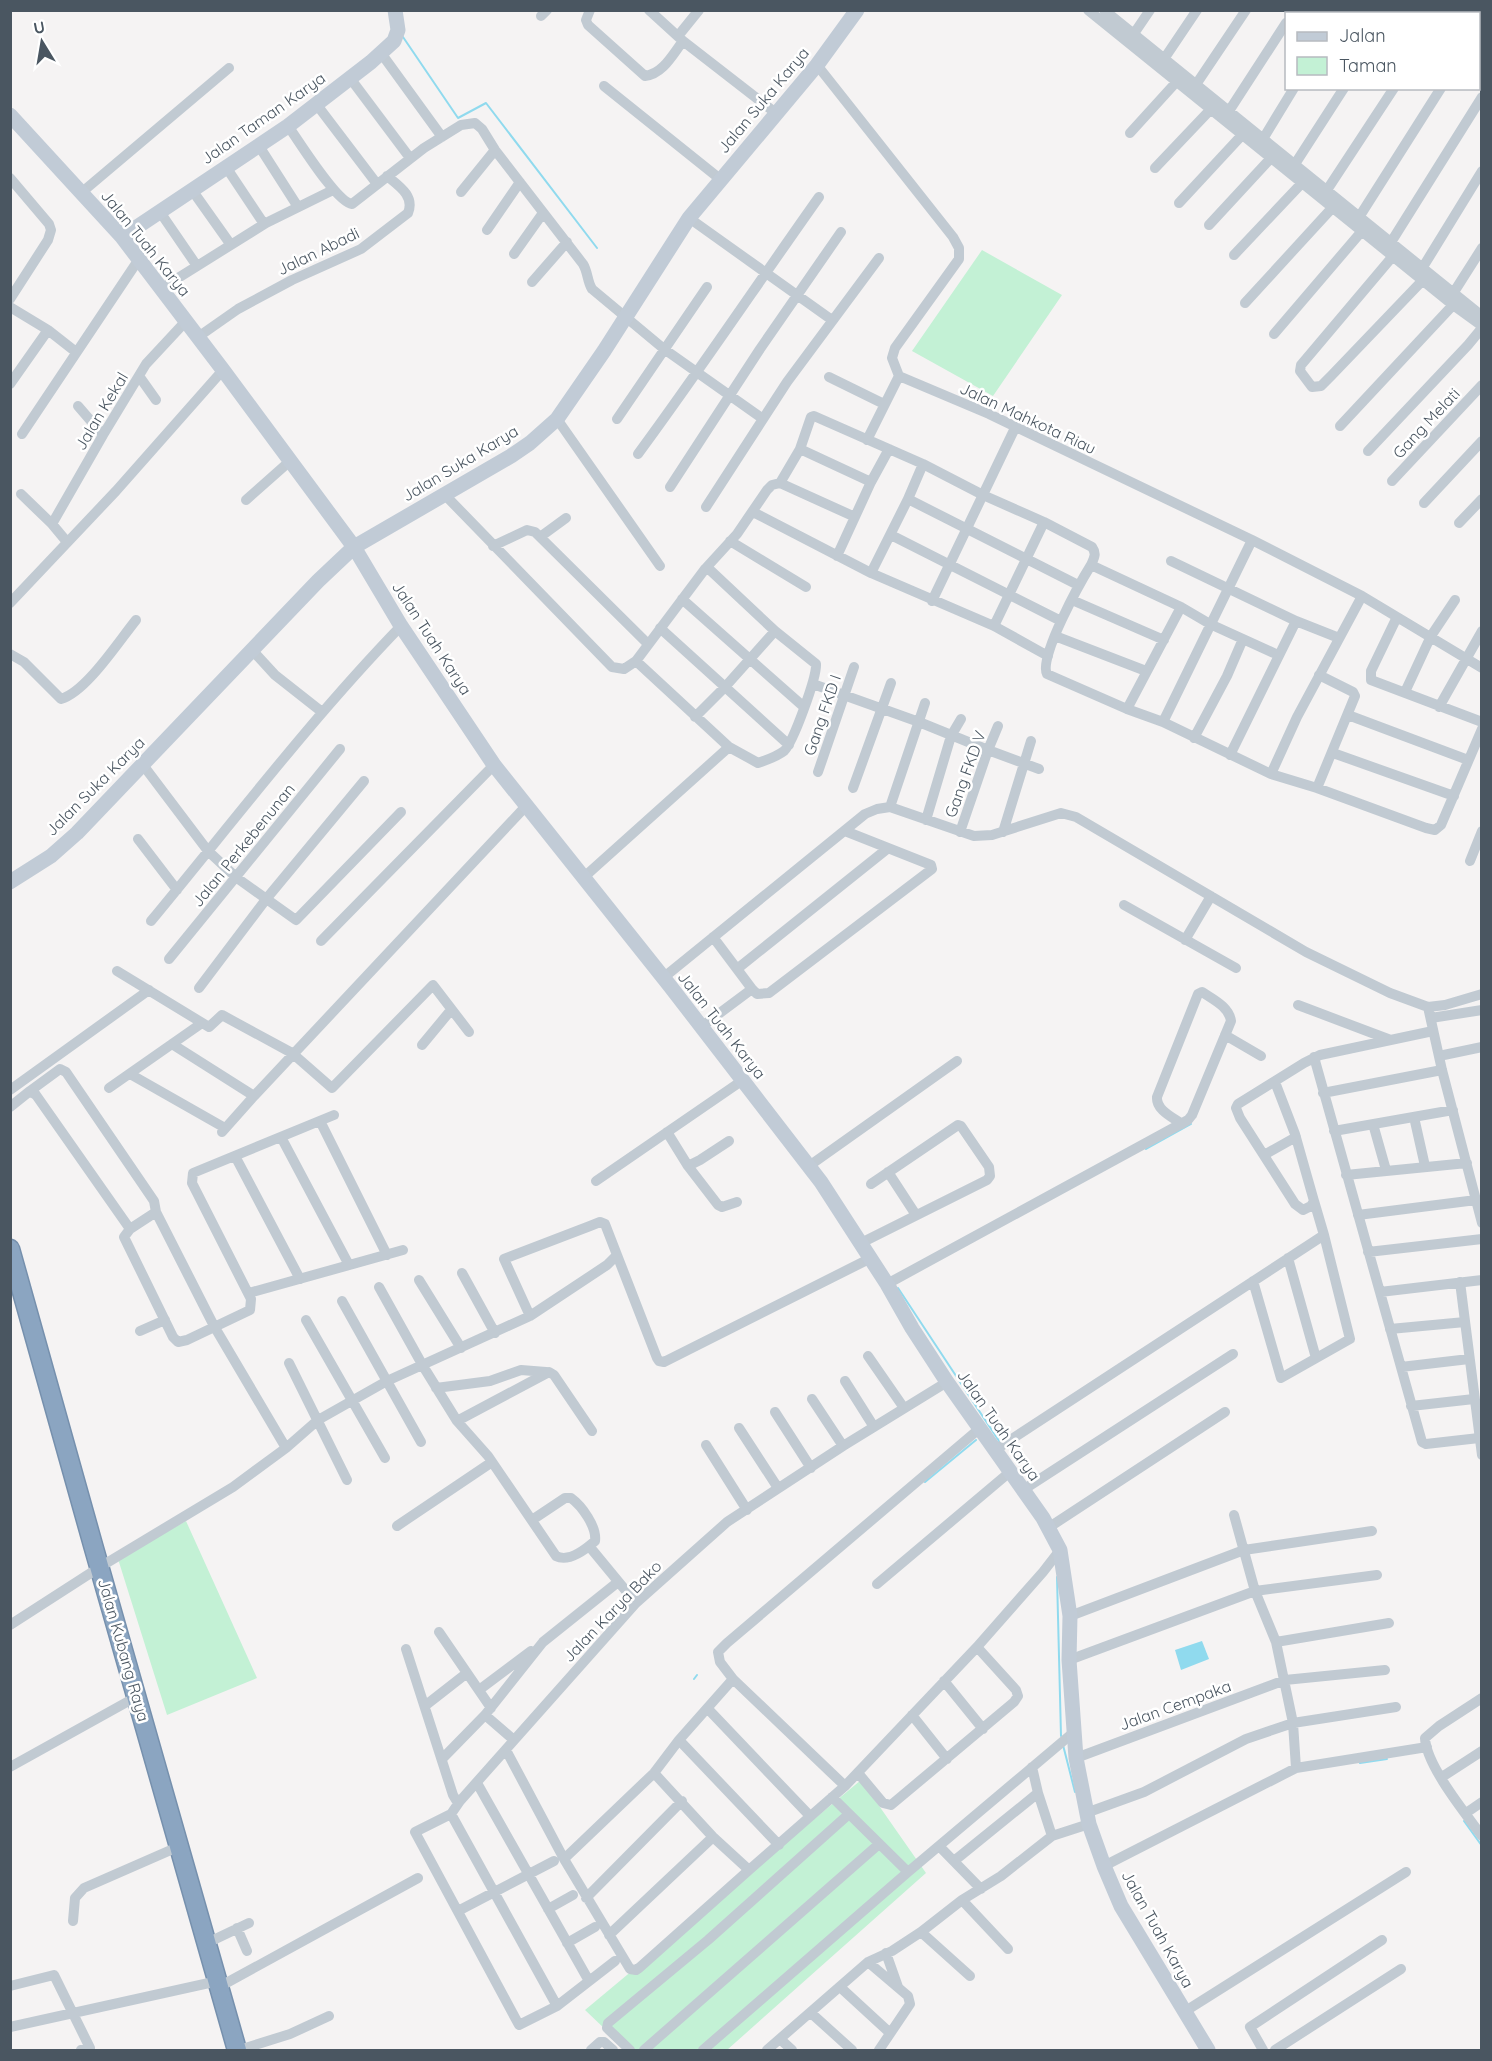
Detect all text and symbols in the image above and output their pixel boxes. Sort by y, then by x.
north arrow [12,12,72,72]
legend [1285,12,1480,90]
text: U [32,16,47,38]
text: Jalan [1339,24,1386,47]
street label: Jalan Suka Karya [713,43,813,157]
text: Taman [1339,54,1397,77]
street label: Jalan Taman Karya [197,68,329,168]
street label: Jalan Tuah Karya [97,186,195,300]
street label: Jalan Abadi [274,223,362,279]
street label: Jalan Kekal [70,368,132,454]
street label: Jalan Mahkota Riau [957,378,1099,458]
street label: Gang Melati [1388,384,1464,462]
street label: Jalan Suka Karya [398,420,522,506]
street label: Jalan Tuah Karya [388,578,476,698]
street label: Gang FKD I [799,672,845,758]
street label: Gang FKD V [940,727,990,820]
street label: Jalan Suka Karya [41,732,149,840]
street label: Jalan Perkebenunan [187,779,299,911]
street label: Jalan Tuah Karya [674,967,770,1083]
street label: Jalan Tuah Karya [953,1365,1045,1485]
street label: Jalan Karya Bako [558,1556,666,1666]
street label: Jalan Kubang Raya [94,1576,154,1724]
street label: Jalan Cempaka [1116,1676,1234,1734]
street label: Jalan Tuah Karya [1117,1867,1199,1991]

